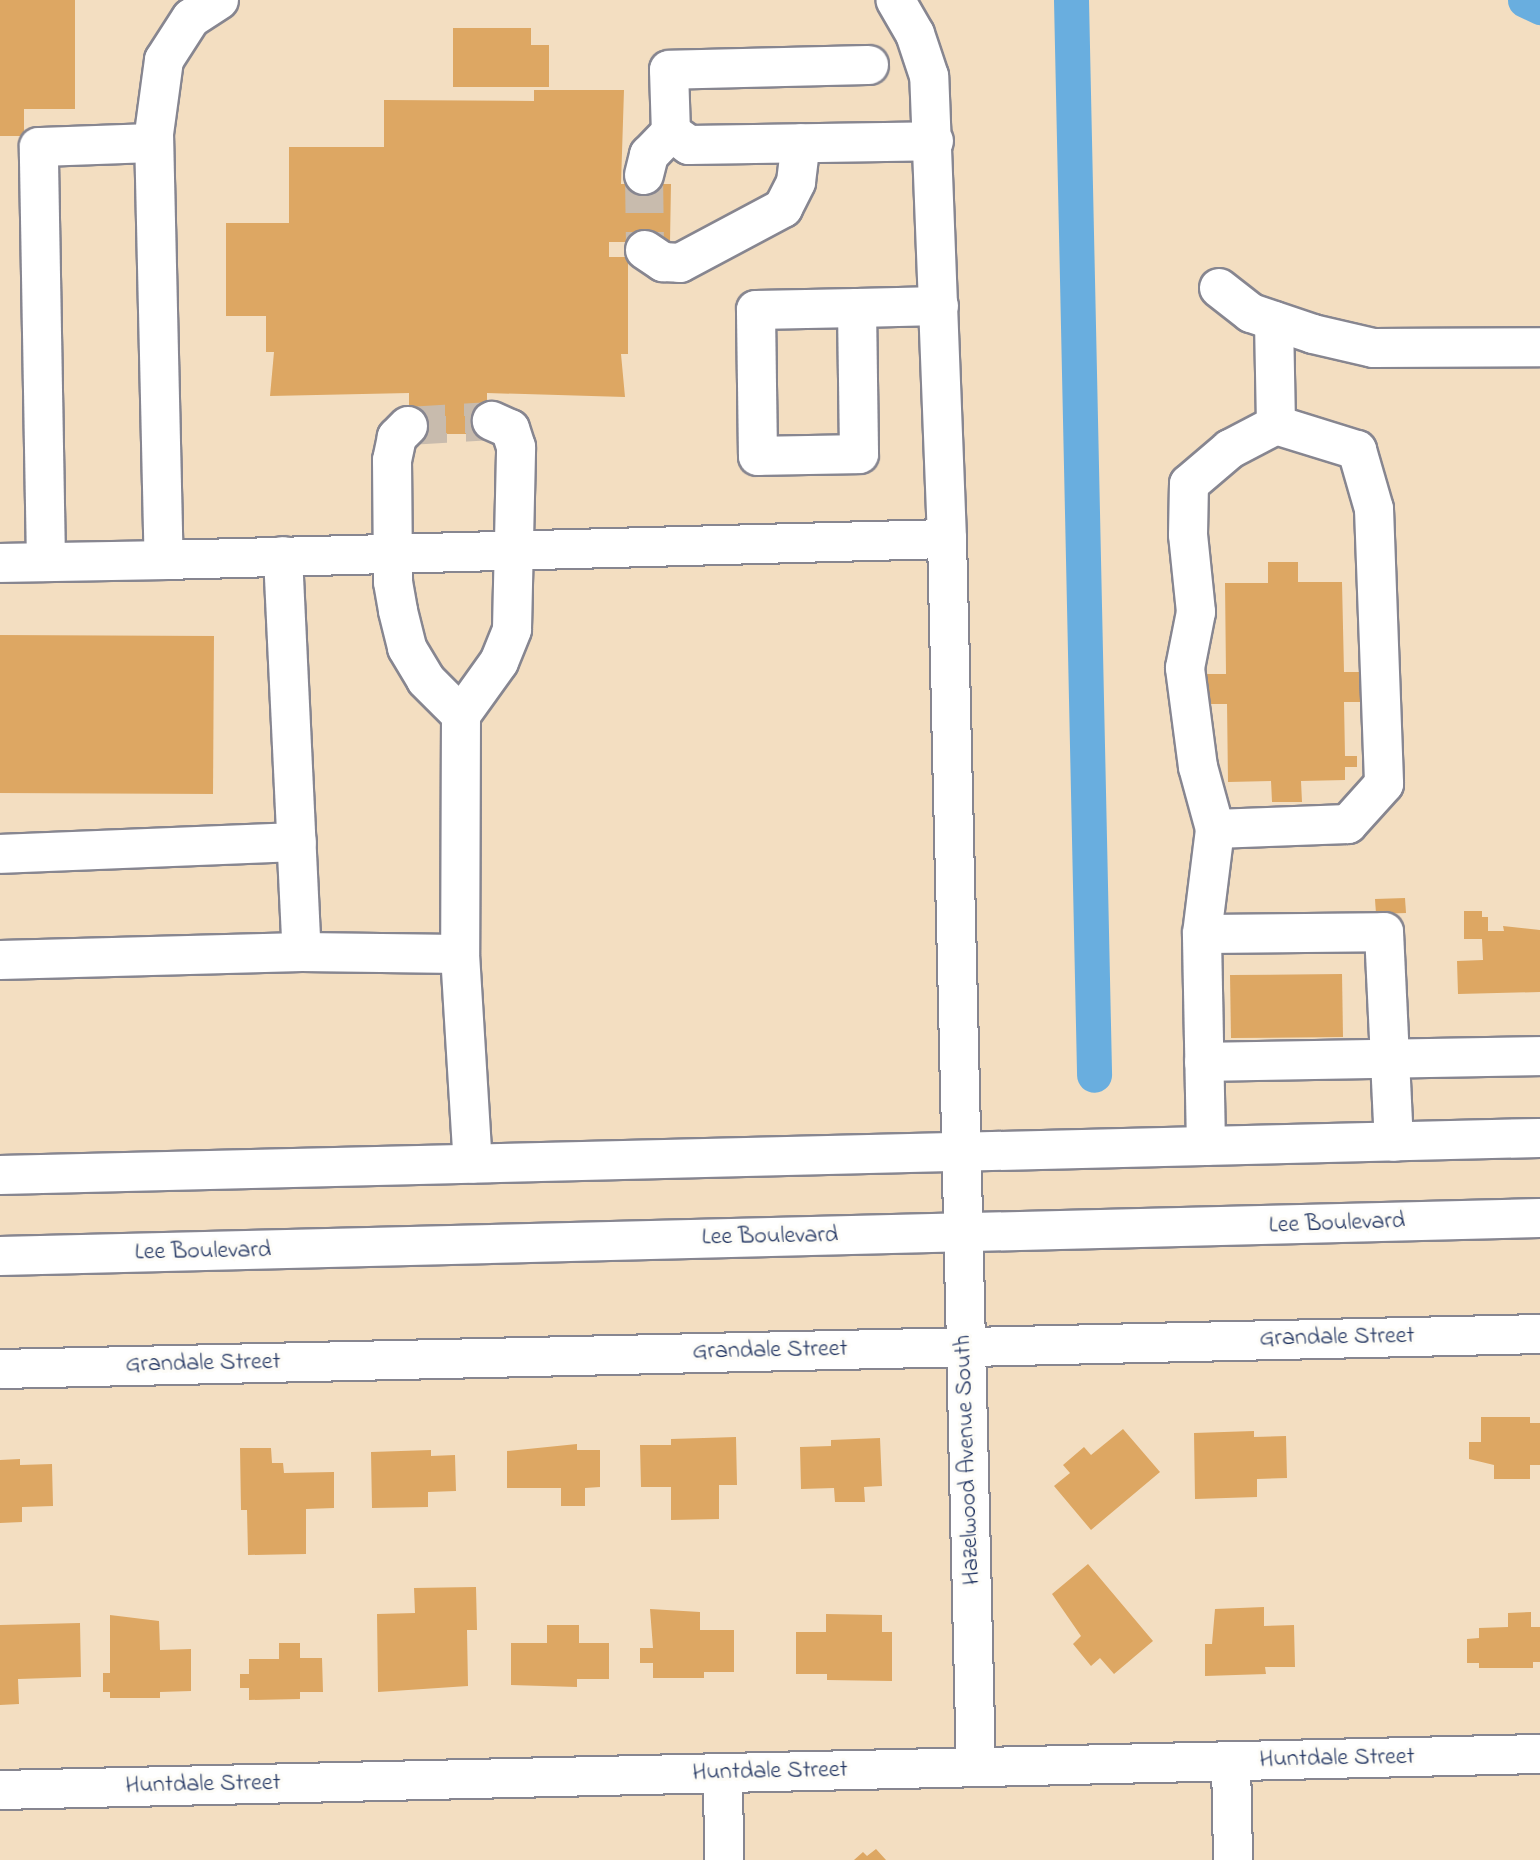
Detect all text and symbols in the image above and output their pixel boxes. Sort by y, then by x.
street label: Lee Boulevard [1268,1207,1406,1241]
street label: Lee Boulevard [701,1221,839,1253]
street label: Lee Boulevard [134,1236,272,1268]
street label: Grandale Street [1259,1322,1415,1354]
street label: Hazelwood Avenue South [949,1334,987,1586]
street label: Grandale Street [692,1335,848,1367]
street label: Grandale Street [125,1348,281,1380]
street label: Huntdale Street [1259,1743,1415,1775]
street label: Huntdale Street [692,1756,848,1788]
street label: Huntdale Street [125,1769,281,1801]

